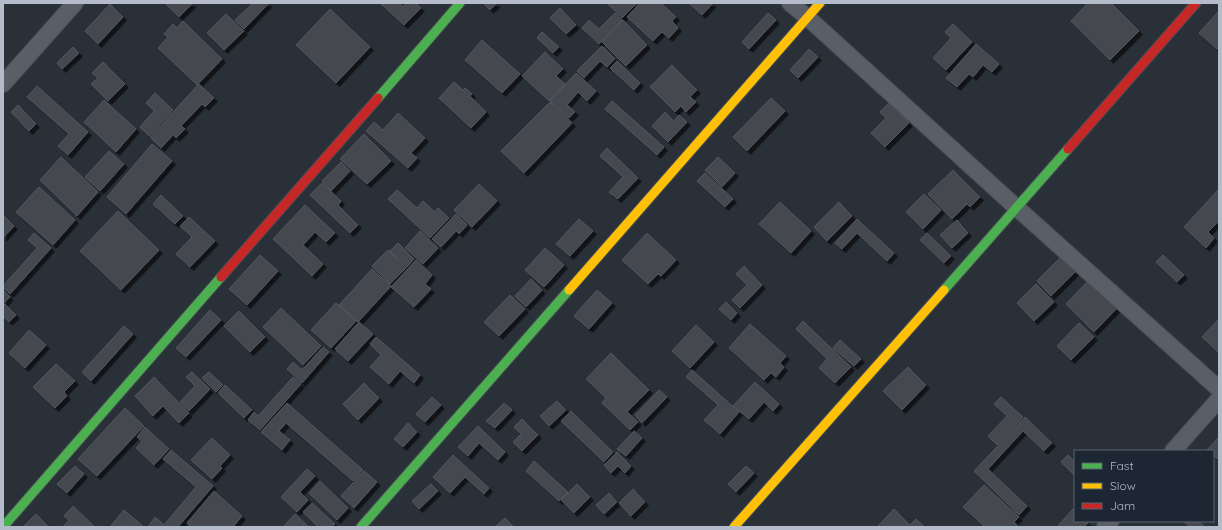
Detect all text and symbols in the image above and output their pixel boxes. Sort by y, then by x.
legend [1074,450,1214,522]
text: Fast [1110,458,1134,473]
text: Slow [1110,478,1136,493]
text: Jam [1110,498,1135,513]

